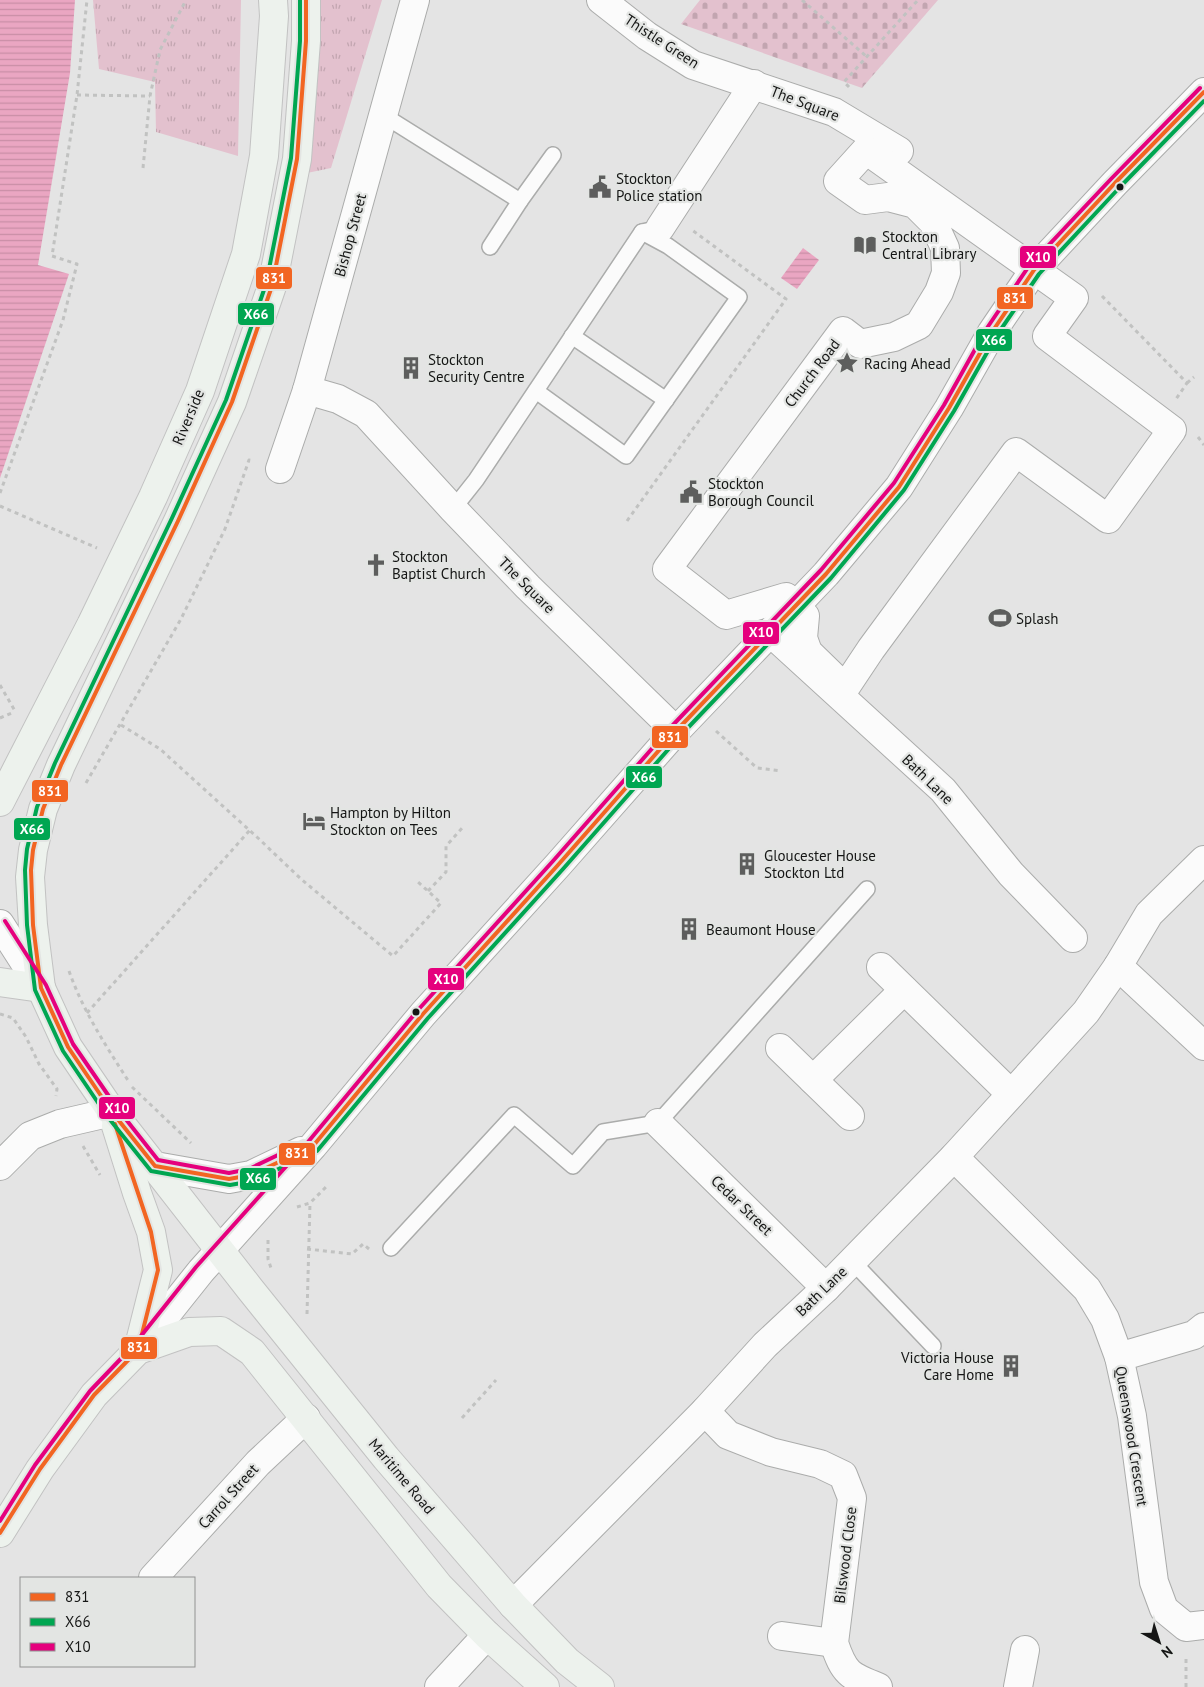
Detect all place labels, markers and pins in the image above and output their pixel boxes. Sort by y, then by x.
place label: Stockton Police station [616,169,703,205]
public building icon: Stockton Police station [587,174,613,200]
unlabelled marker [1115,182,1125,192]
place label: Stockton Central Library [882,227,976,263]
library icon: Stockton Central Library [852,232,878,258]
place label: Stockton Security Centre [428,350,525,386]
place icon: Racing Ahead [834,350,860,376]
place label: Racing Ahead [864,354,951,373]
building icon: Stockton Security Centre [398,355,424,381]
place label: Stockton Borough Council [708,474,814,510]
public building icon: Stockton Borough Council [678,479,704,505]
place label: Stockton Baptist Church [392,547,486,583]
church icon: Stockton Baptist Church [363,552,389,578]
sports icon: Splash [987,605,1013,631]
place label: Splash [1016,609,1058,628]
place label: Hampton by Hilton Stockton on Tees [330,803,451,839]
hotel icon: Hampton by Hilton Stockton on Tees [301,808,327,834]
place label: Gloucester House Stockton Ltd [764,846,876,882]
building icon: Gloucester House Stockton Ltd [734,851,760,877]
building icon: Beaumont House [676,916,702,942]
place label: Beaumont House [706,920,816,939]
unlabelled marker [411,1007,421,1017]
place label: Victoria House Care Home [900,1348,994,1384]
building icon: Victoria House Care Home [998,1353,1024,1379]

